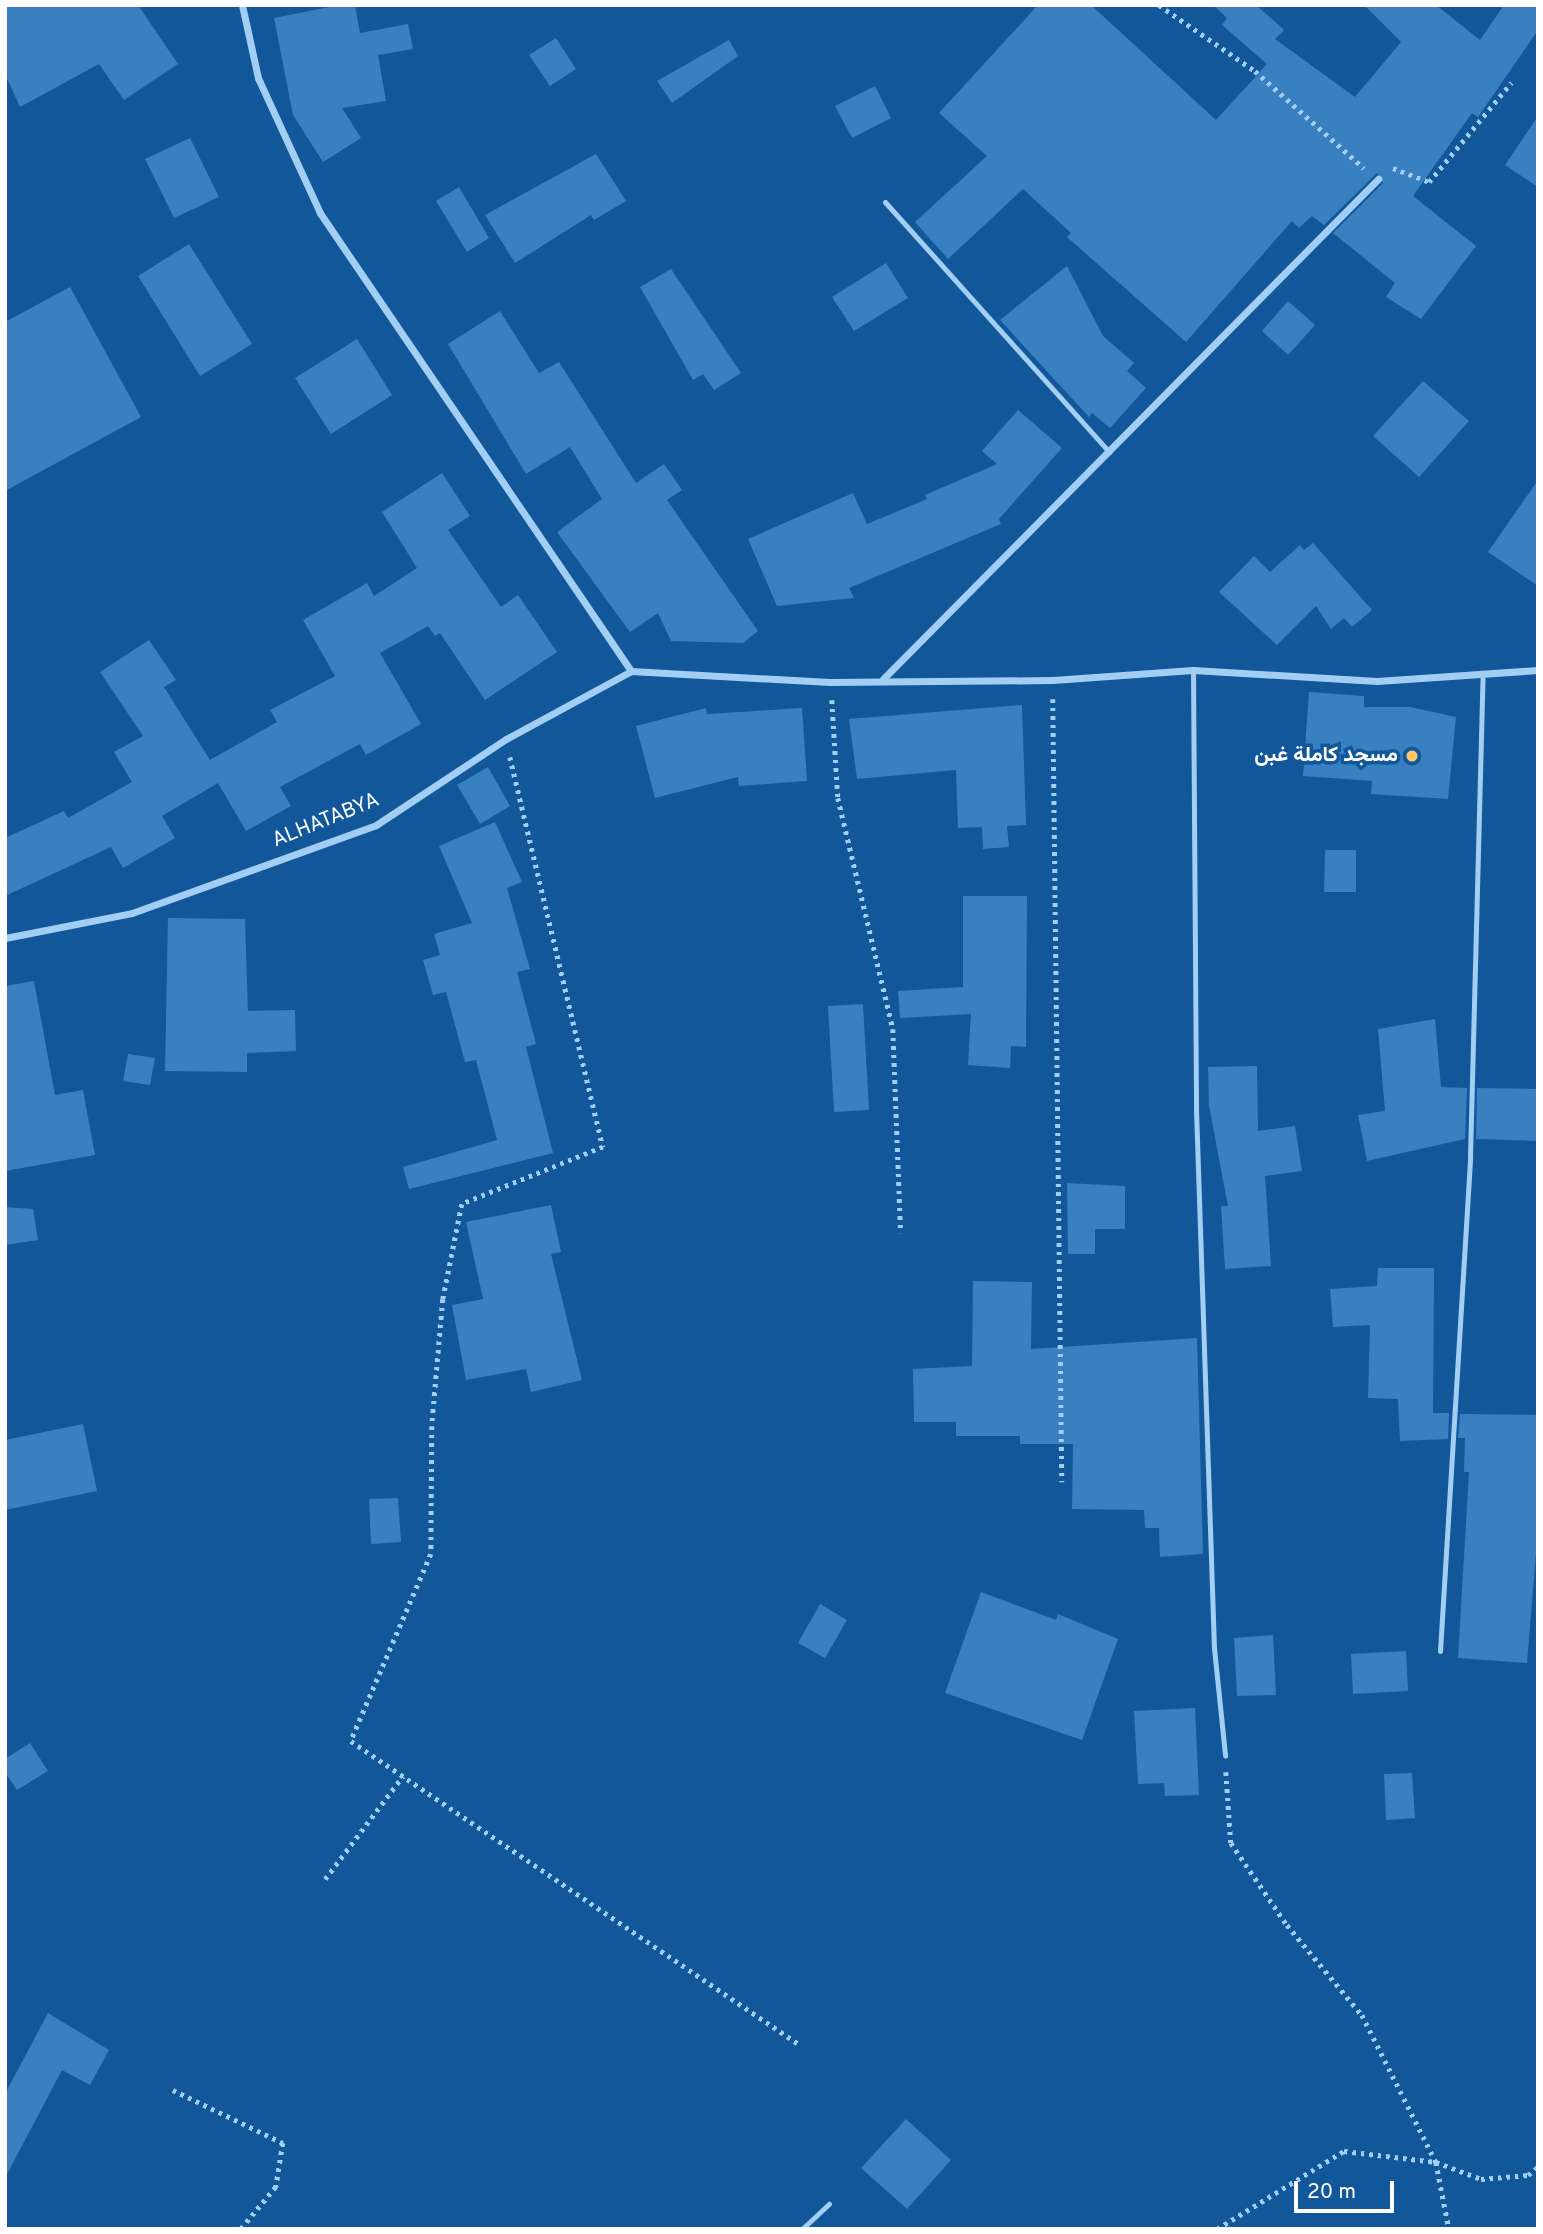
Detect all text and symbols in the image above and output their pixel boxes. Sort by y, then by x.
place label: مسجد كاملة غبن [1254,743,1398,769]
marker: مسجد كاملة غبن [1404,748,1420,764]
street label: ALHATABYA [269,788,383,854]
scale bar [1298,2168,1398,2212]
text: 20 m [1307,2179,1356,2206]

